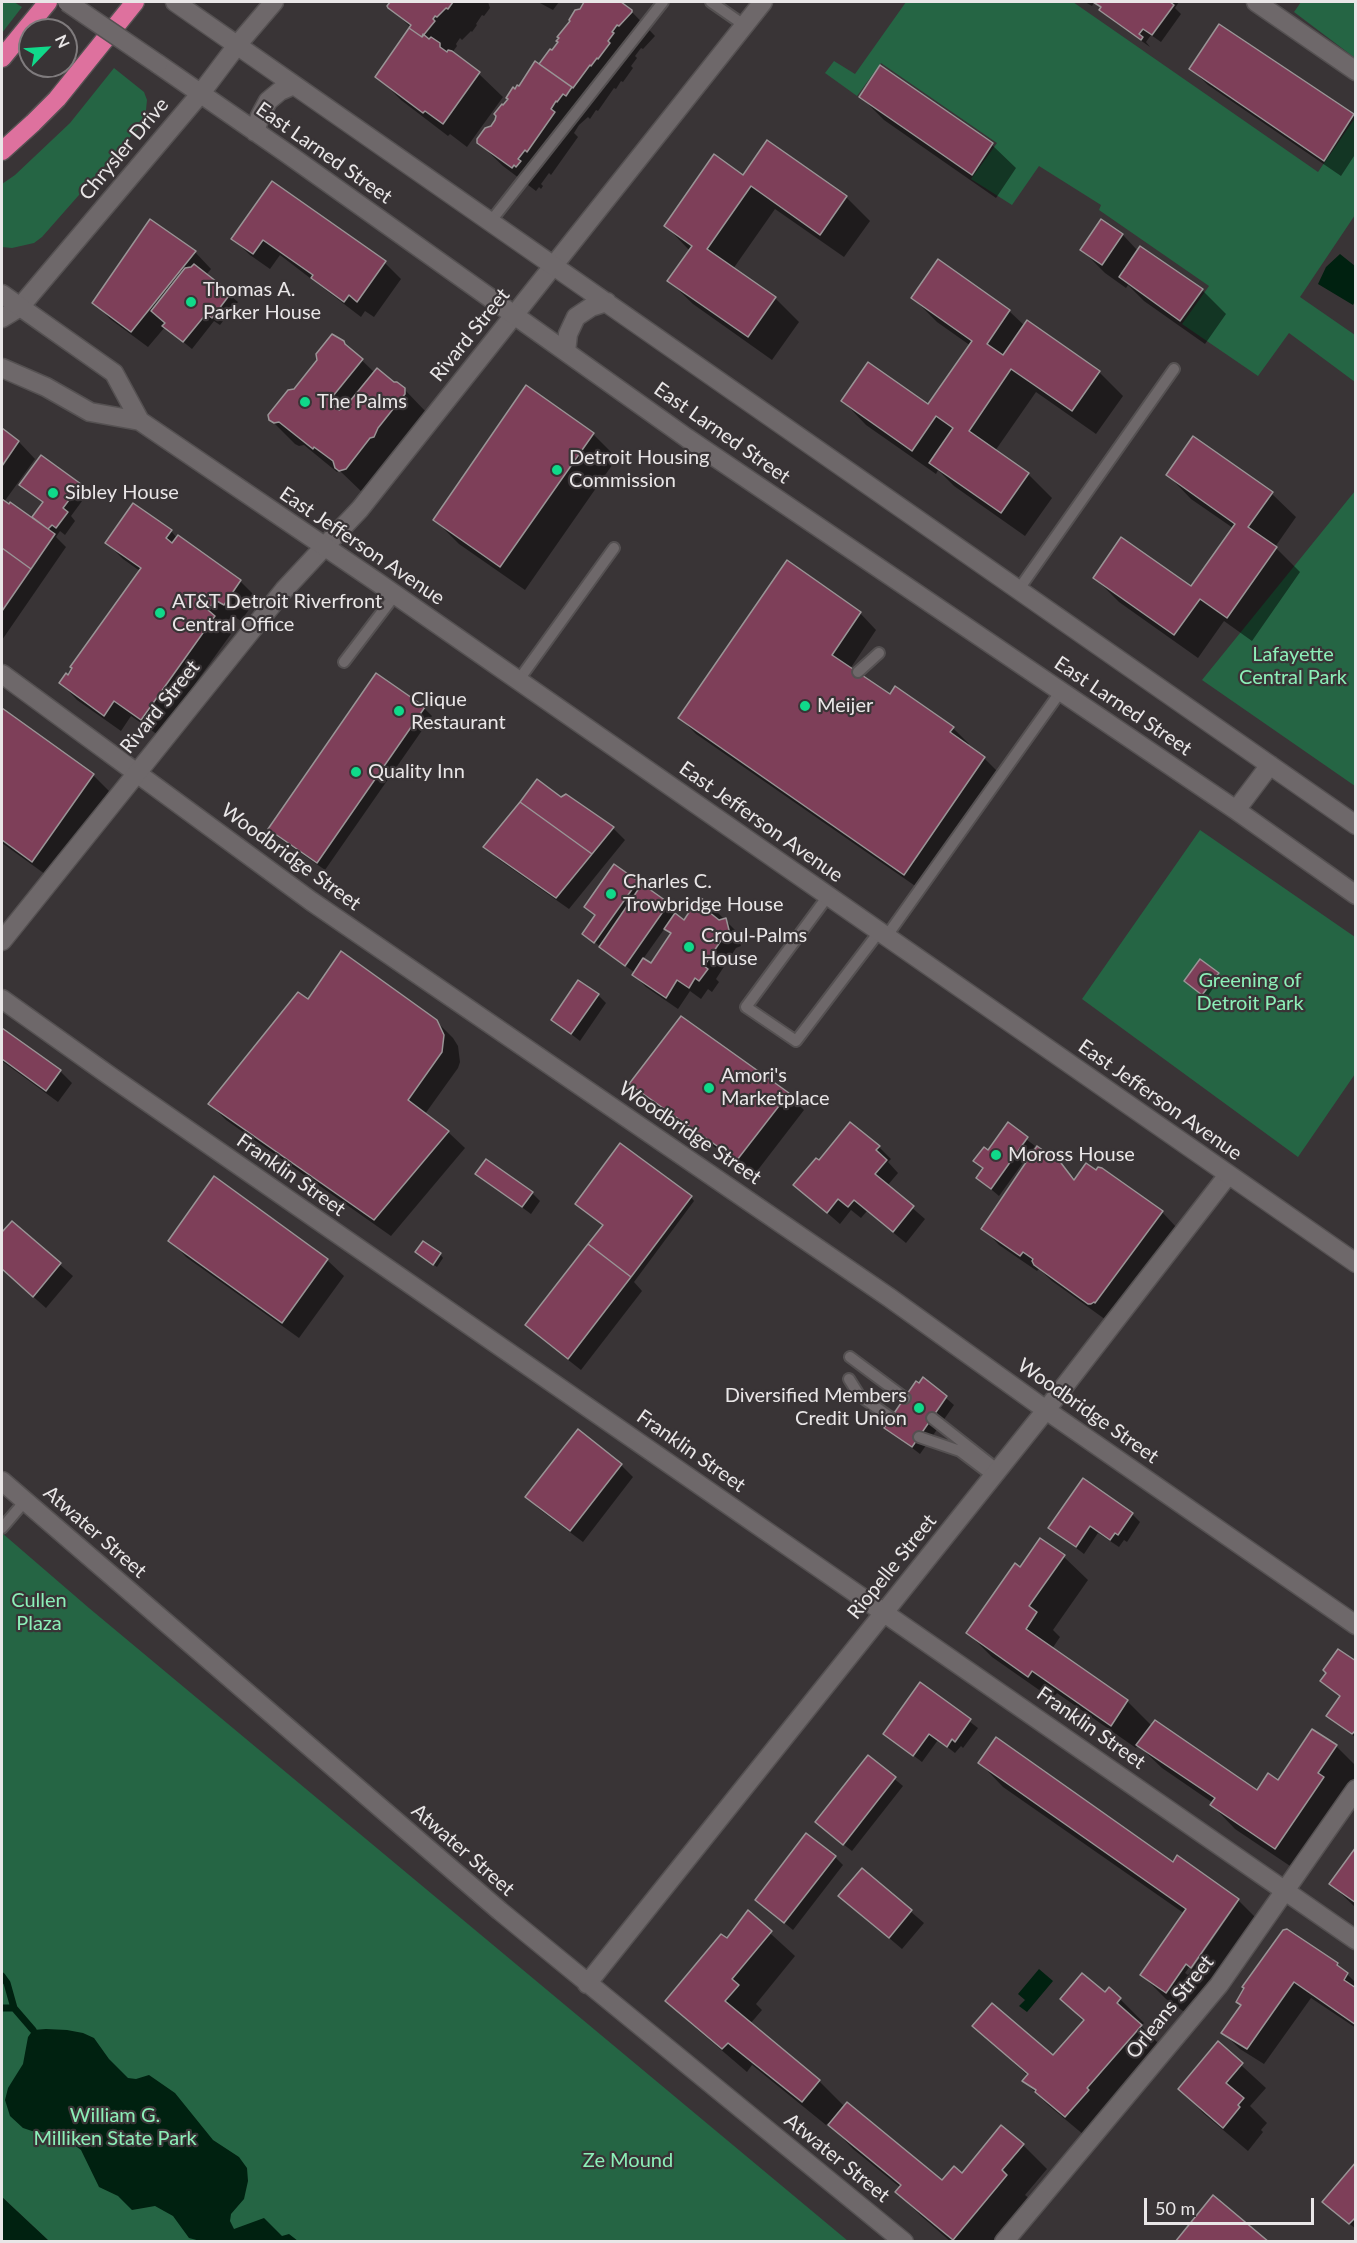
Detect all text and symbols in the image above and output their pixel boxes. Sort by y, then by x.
north arrow [18,18,78,78]
text: N [52,31,74,51]
street label: Chrysler Drive [74,93,174,205]
street label: East Larned Street [251,97,397,209]
place label: Thomas A. Parker House [203,278,321,325]
street label: Rivard Street [425,284,515,386]
marker: Thomas A. Parker House [184,295,198,309]
street label: East Larned Street [649,377,795,489]
place label: The Palms [317,390,407,414]
marker: The Palms [298,395,312,409]
place label: Detroit Housing Commission [569,446,709,493]
marker: Detroit Housing Commission [550,463,564,477]
place label: Sibley House [65,481,179,505]
street label: East Jefferson Avenue [275,482,449,610]
marker: Sibley House [46,486,60,500]
place label: AT&T Detroit Riverfront Central Office [172,590,382,637]
marker: AT&T Detroit Riverfront Central Office [153,606,167,620]
park label: Lafayette Central Park [1239,643,1347,690]
street label: East Larned Street [1050,651,1196,761]
street label: Rivard Street [115,656,205,758]
place label: Clique Restaurant [411,688,506,735]
place label: Meijer [817,694,873,718]
marker: Meijer [798,699,812,713]
marker: Clique Restaurant [392,704,406,718]
street label: East Jefferson Avenue [675,756,847,888]
place label: Quality Inn [368,760,465,784]
marker: Quality Inn [349,765,363,779]
street label: Woodbridge Street [217,798,365,916]
place label: Charles C. Trowbridge House [623,870,783,917]
marker: Charles C. Trowbridge House [604,887,618,901]
place label: Croul-Palms House [701,924,807,971]
marker: Croul-Palms House [682,940,696,954]
park label: Greening of Detroit Park [1196,969,1304,1016]
street label: East Jefferson Avenue [1074,1034,1246,1166]
place label: Amori's Marketplace [721,1064,830,1111]
street label: Woodbridge Street [614,1076,766,1190]
marker: Amori's Marketplace [702,1081,716,1095]
street label: Franklin Street [232,1129,350,1221]
place label: Moross House [1008,1143,1135,1167]
marker: Moross House [989,1148,1003,1162]
street label: Woodbridge Street [1013,1353,1163,1469]
place label: Diversified Members Credit Union [725,1384,907,1431]
marker: Diversified Members Credit Union [912,1401,926,1415]
street label: Franklin Street [632,1405,750,1497]
street label: Atwater Street [39,1481,151,1583]
street label: Riopelle Street [842,1510,942,1624]
park label: Cullen Plaza [11,1589,67,1636]
street label: Franklin Street [1032,1682,1150,1774]
street label: Atwater Street [407,1799,519,1901]
street label: Orleans Street [1121,1951,1219,2063]
park label: William G. Milliken State Park [33,2104,197,2151]
street label: Atwater Street [780,2108,894,2208]
park label: Ze Mound [583,2149,673,2173]
scale bar [1147,2186,1316,2224]
text: 50 m [1155,2197,1195,2219]

